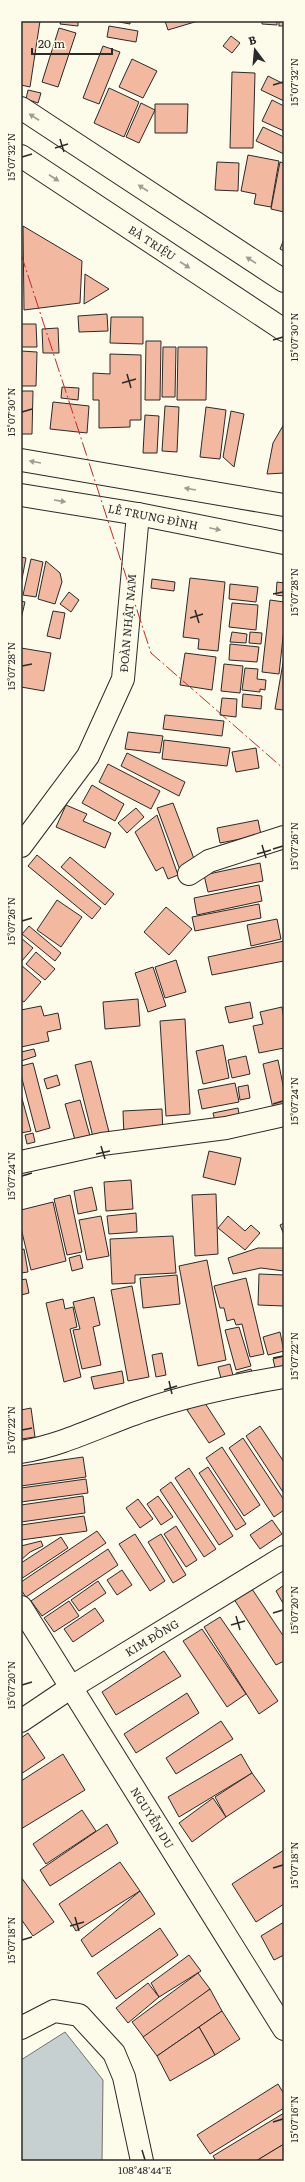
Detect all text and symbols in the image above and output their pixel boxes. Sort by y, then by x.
scale bar [32,30,112,56]
north arrow [235,30,275,70]
text: B [246,31,258,48]
text: 20 m [38,34,65,52]
text: 15°07'32"N [286,58,301,106]
one-way arrow [29,113,39,121]
text: 15°07'32"N [3,133,18,181]
one-way arrow [48,174,59,181]
one-way arrow [138,184,148,192]
street label: BÀ TRIỆU [126,221,179,264]
one-way arrow [246,256,257,264]
one-way arrow [180,261,191,268]
text: 15°07'30"N [286,312,301,362]
text: 15°07'30"N [3,387,18,437]
one-way arrow [29,459,41,465]
one-way arrow [184,486,196,492]
one-way arrow [53,498,66,504]
street label: LÊ TRUNG ĐÌNH [107,499,200,533]
one-way arrow [209,527,221,533]
text: 15°07'28"N [286,568,301,616]
street label: ĐOÀN NHẬT NAM [115,573,139,673]
text: 15°07'28"N [3,642,18,690]
text: 15°07'26"N [286,822,301,870]
text: 15°07'26"N [3,897,18,945]
text: 15°07'24"N [286,1077,301,1125]
text: 15°07'24"N [3,1152,18,1200]
text: 15°07'22"N [286,1332,301,1380]
text: 15°07'22"N [3,1406,18,1454]
text: 15°07'20"N [286,1586,301,1634]
street label: KIM ĐỒNG [122,1615,181,1659]
text: 15°07'20"N [3,1661,18,1709]
street label: NGUYỄN DU [128,1784,178,1851]
text: 15°07'18"N [286,1841,301,1889]
text: 15°07'18"N [3,1916,18,1964]
text: 15°07'16"N [286,2095,301,2143]
text: 108°48'44"E [118,2162,172,2177]

